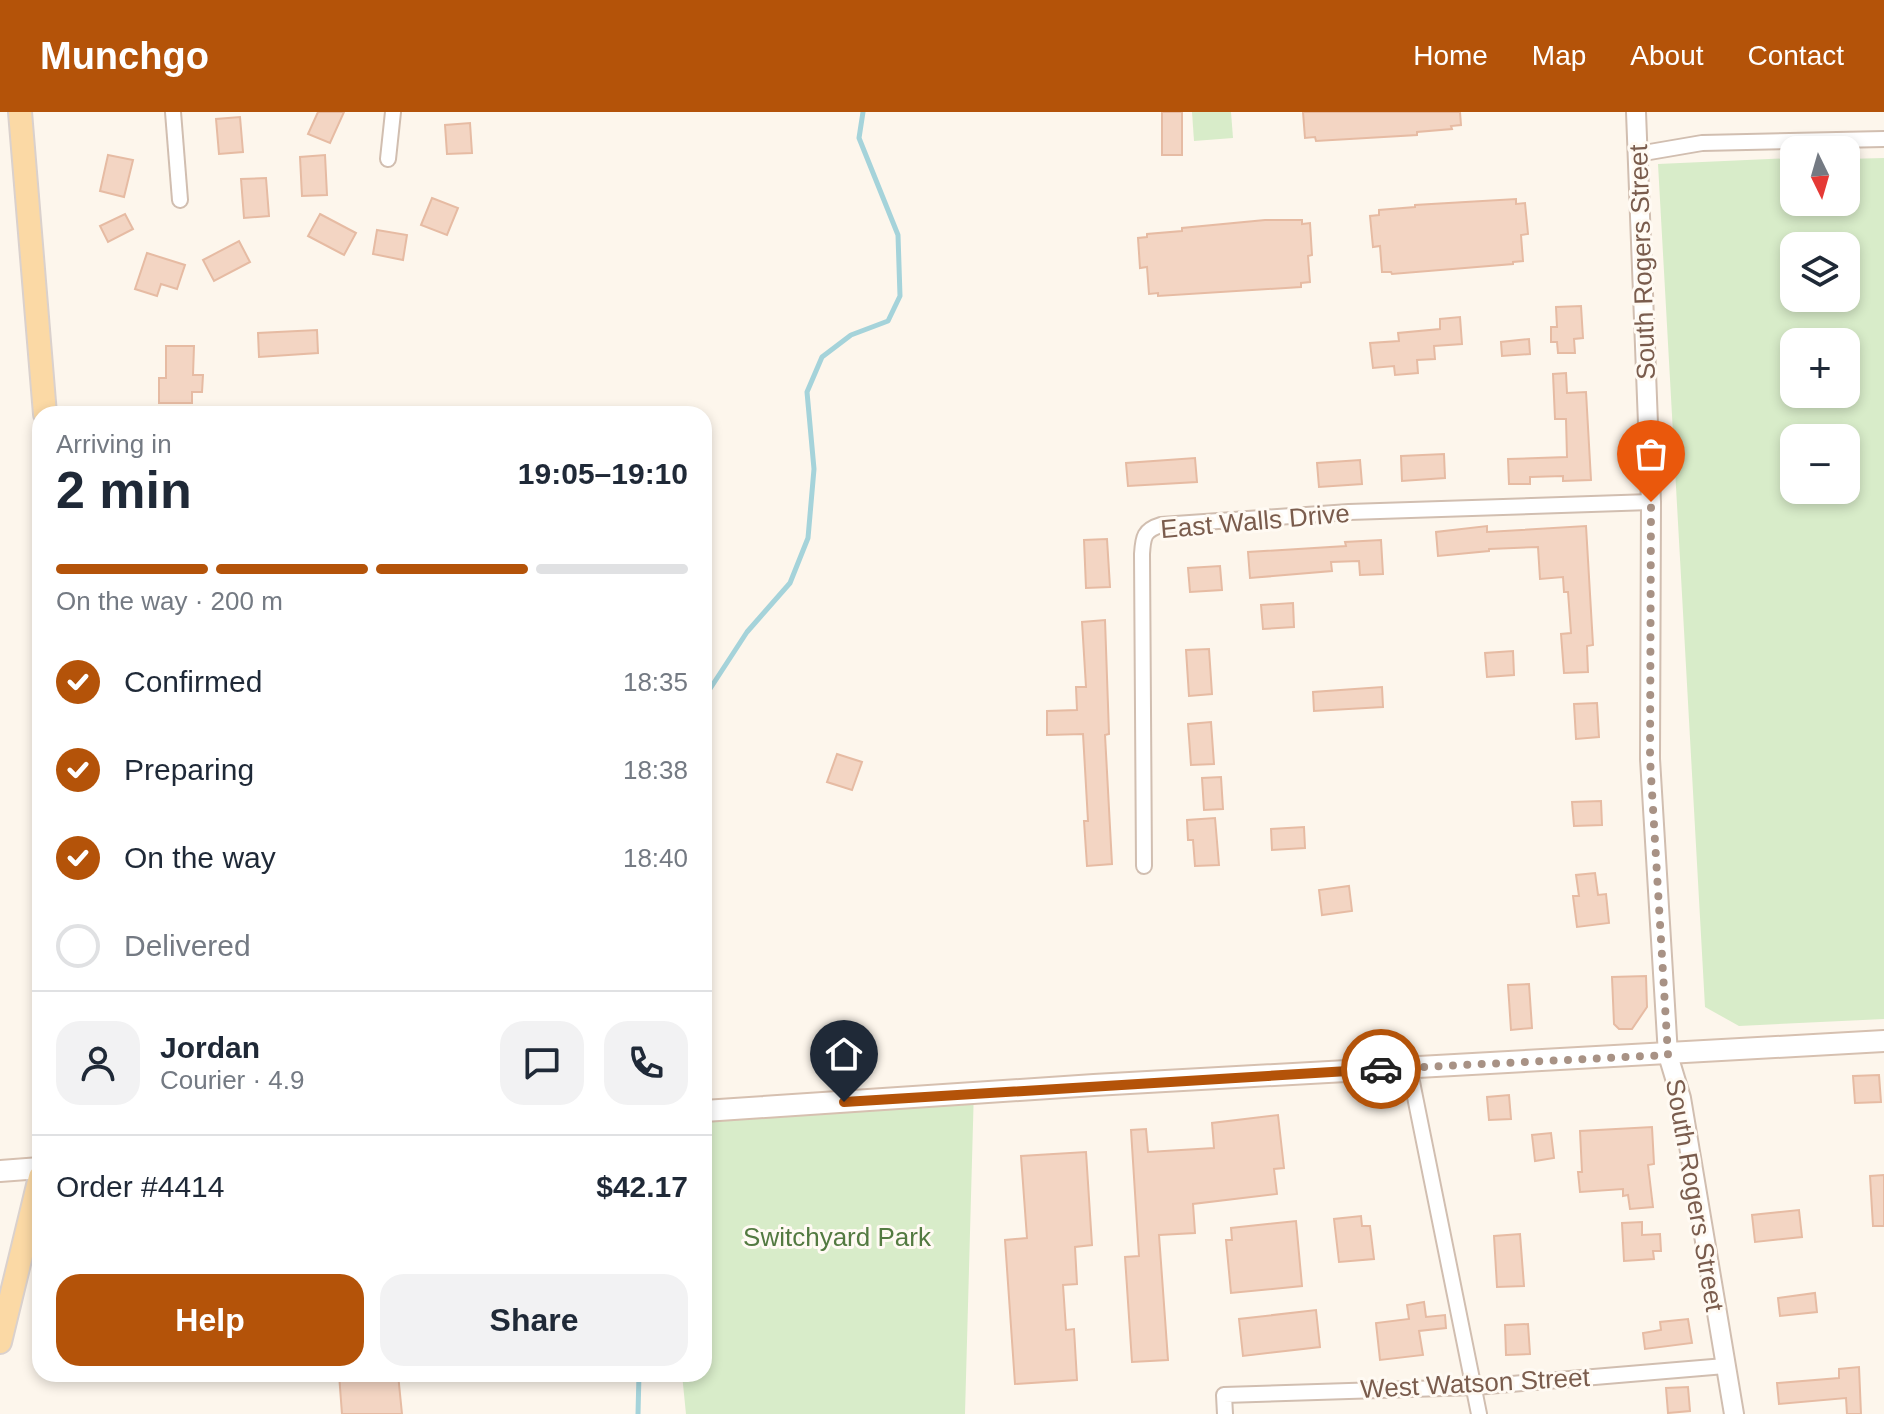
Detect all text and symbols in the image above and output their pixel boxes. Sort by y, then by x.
text: Munchgo [40,35,209,77]
text: Home [1413,40,1488,71]
text: Map [1532,40,1586,71]
text: About [1630,40,1704,71]
text: Contact [1748,40,1844,71]
north arrow [1780,136,1860,216]
map controls [1780,136,1860,504]
street label: South Rogers Street [1623,143,1661,380]
button: layers [1780,232,1860,312]
button: + [1780,328,1860,408]
pin [1617,420,1685,502]
button: − [1780,424,1860,504]
text: Arriving in [56,429,172,459]
icon: bag [1629,432,1673,476]
text: 19:05–19:10 [518,457,688,490]
text: 2 min [56,461,192,519]
street label: East Walls Drive [1159,498,1351,544]
text: On the way · 200 m [56,586,283,616]
icon: check [56,660,100,704]
text: Confirmed [124,665,262,698]
text: 18:35 [623,667,688,697]
icon: check [56,748,100,792]
text: Preparing [124,753,254,786]
text: 18:38 [623,755,688,785]
icon: check [56,836,100,880]
text: On the way [124,841,276,874]
text: 18:40 [623,843,688,873]
text: Delivered [124,929,251,962]
pin [810,1020,878,1102]
button: person [56,1021,140,1105]
button: chat [500,1021,584,1105]
button: phone [604,1021,688,1105]
courier [1341,1029,1421,1109]
text: Jordan [160,1031,260,1064]
icon: home [822,1032,866,1076]
icon: car [1359,1047,1403,1091]
text: Courier · 4.9 [160,1065,305,1095]
street label: South Rogers Street [1660,1076,1730,1314]
text: Order #4414 [56,1170,224,1203]
text: $42.17 [596,1170,688,1203]
park label: Switchyard Park [743,1222,932,1252]
button: Help [56,1274,364,1366]
button: Share [380,1274,688,1366]
street label: West Watson Street [1359,1362,1591,1404]

